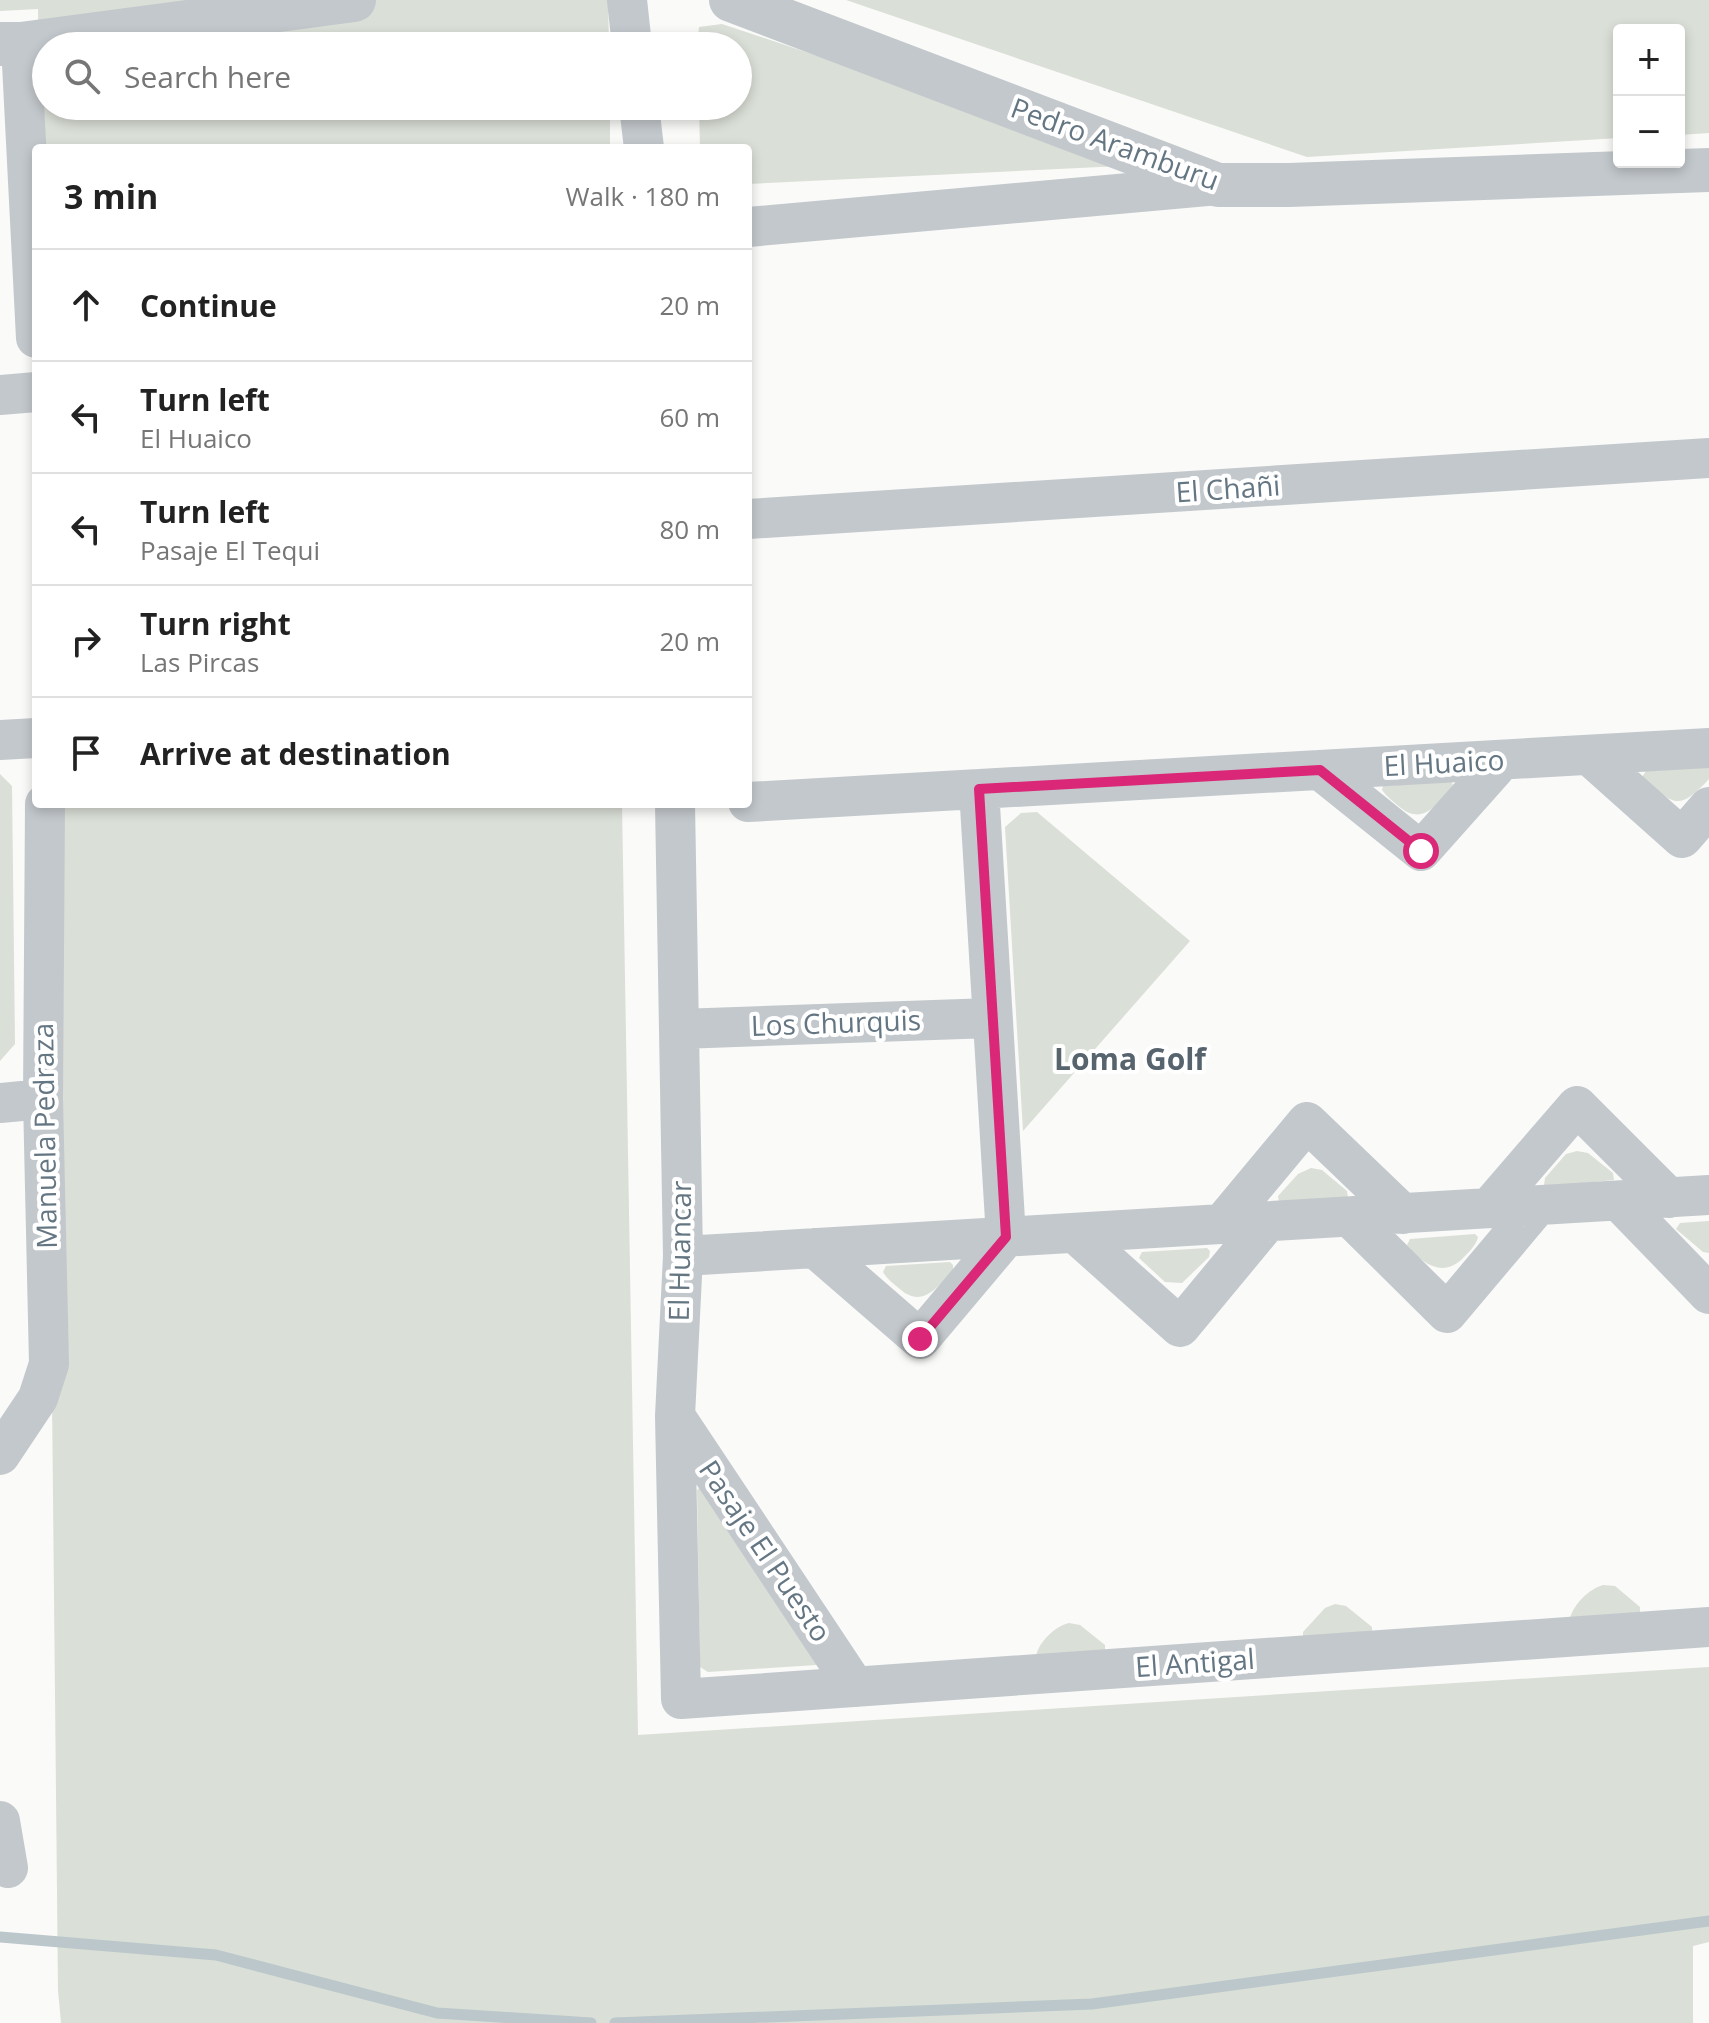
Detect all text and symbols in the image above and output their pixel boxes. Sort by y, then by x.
map controls [1613,24,1685,168]
button: + [1613,24,1685,96]
search box [32,32,752,120]
icon: search [60,54,104,98]
text: Search here [124,56,291,97]
street label: Pedro Aramburu [1006,88,1225,198]
button: − [1613,96,1685,168]
text: 3 min [64,173,158,219]
text: Walk · 180 m [566,178,720,214]
icon: ahead [64,283,108,327]
text: Continue [140,285,277,326]
text: 20 m [659,287,720,323]
text: Turn left [140,379,270,420]
icon: left [64,395,108,439]
text: 60 m [659,399,720,435]
text: El Huaico [140,420,252,456]
street label: El Chañi [1174,465,1281,511]
text: Turn left [140,491,270,532]
icon: left [64,507,108,551]
text: 80 m [659,511,720,547]
text: Pasaje El Tequi [140,532,320,568]
text: Turn right [140,603,291,644]
icon: right [64,619,108,663]
text: 20 m [659,623,720,659]
text: Las Pircas [140,644,259,680]
icon: arrive [64,731,108,775]
text: Arrive at destination [140,733,451,774]
street label: El Huaico [1383,740,1505,784]
route start [1403,833,1439,869]
street label: Los Churquis [750,1000,922,1044]
street label: Manuela Pedraza [23,1023,65,1249]
district label: Loma Golf [1054,1038,1207,1079]
street label: El Huancar [659,1180,699,1322]
route end [902,1321,938,1357]
street label: Pasaje El Puesto [691,1452,841,1649]
street label: El Antigal [1134,1639,1256,1685]

